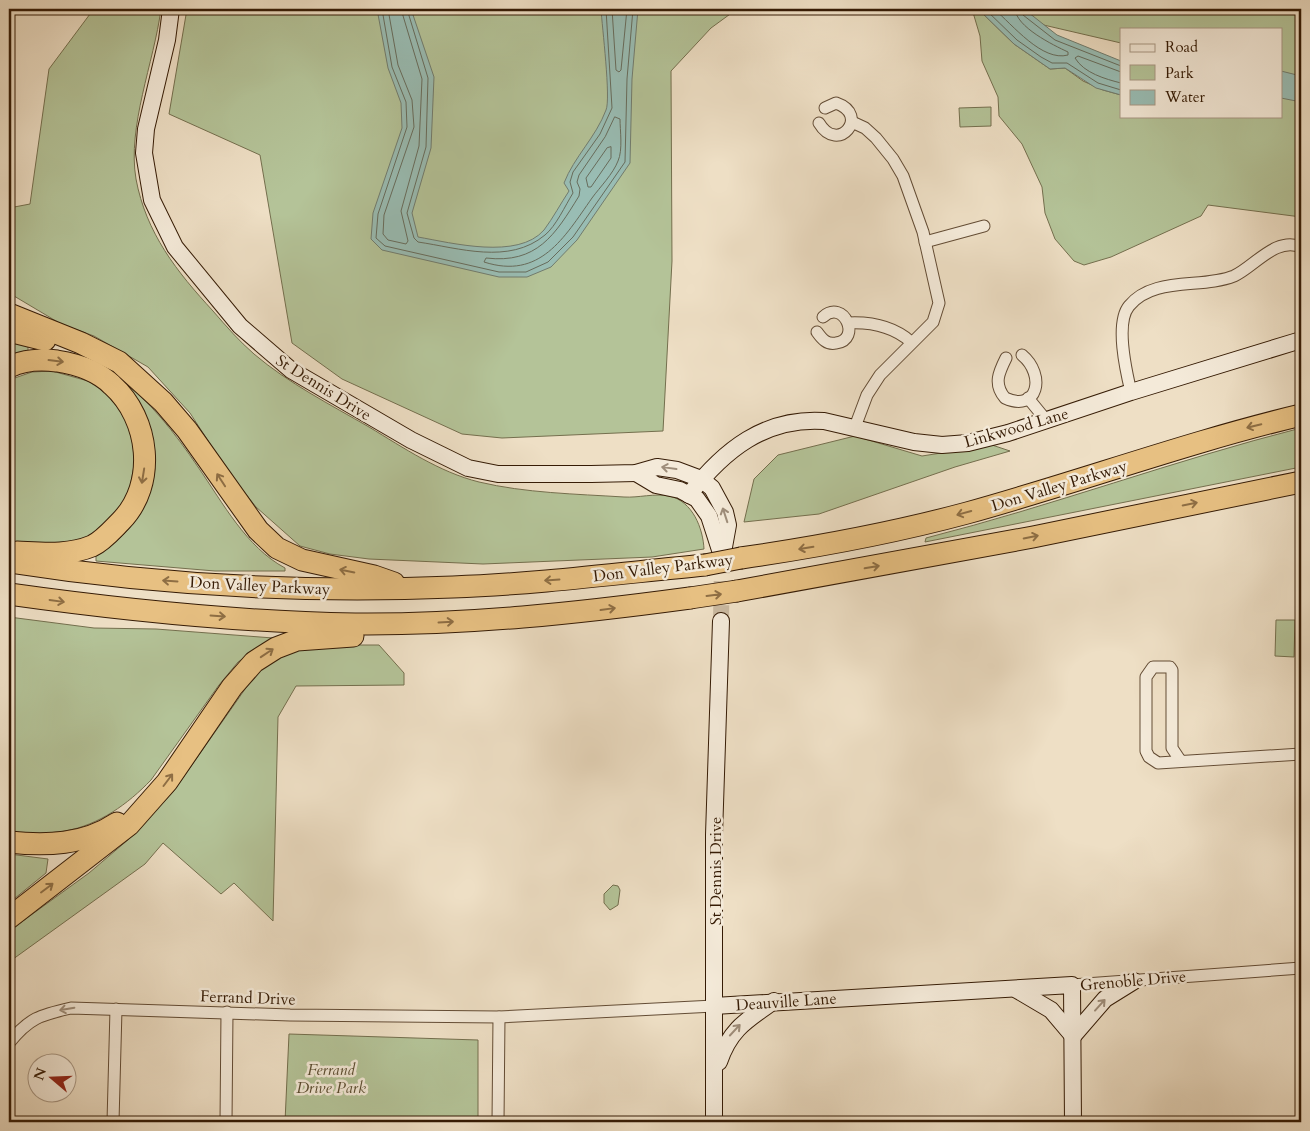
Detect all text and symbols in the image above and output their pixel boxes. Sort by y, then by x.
legend [1120,28,1282,118]
text: Road [1165,37,1198,57]
text: Park [1165,63,1194,83]
text: Water [1164,87,1206,107]
street label: St Dennis Drive [272,350,375,426]
one-way arrow [48,356,64,366]
street label: Linkwood Lane [961,403,1071,453]
one-way arrow [1246,422,1262,431]
street label: Don Valley Parkway [989,455,1130,517]
one-way arrow [661,463,677,473]
one-way arrow [138,468,148,484]
one-way arrow [216,473,227,487]
one-way arrow [1182,499,1198,508]
one-way arrow [719,507,729,523]
one-way arrow [957,509,973,519]
one-way arrow [1023,532,1039,542]
one-way arrow [798,544,814,554]
street label: Don Valley Parkway [592,548,735,587]
one-way arrow [863,561,879,571]
one-way arrow [340,565,356,575]
street label: Don Valley Parkway [189,571,331,601]
one-way arrow [544,575,560,585]
one-way arrow [162,576,178,585]
one-way arrow [705,590,721,600]
one-way arrow [49,596,65,606]
one-way arrow [599,604,615,614]
one-way arrow [210,611,226,621]
one-way arrow [437,617,453,626]
one-way arrow [260,648,274,658]
one-way arrow [163,773,173,787]
street label: St Dennis Drive [705,817,727,925]
one-way arrow [40,882,53,893]
street label: Grenoble Drive [1079,965,1187,997]
street label: Ferrand Drive [200,985,296,1011]
street label: Deauville Lane [735,987,837,1017]
one-way arrow [1095,998,1106,1011]
one-way arrow [60,1005,76,1015]
one-way arrow [729,1024,741,1037]
north arrow [28,1054,78,1104]
park label: Ferrand Drive Park [296,1059,366,1099]
text: N [29,1065,51,1083]

